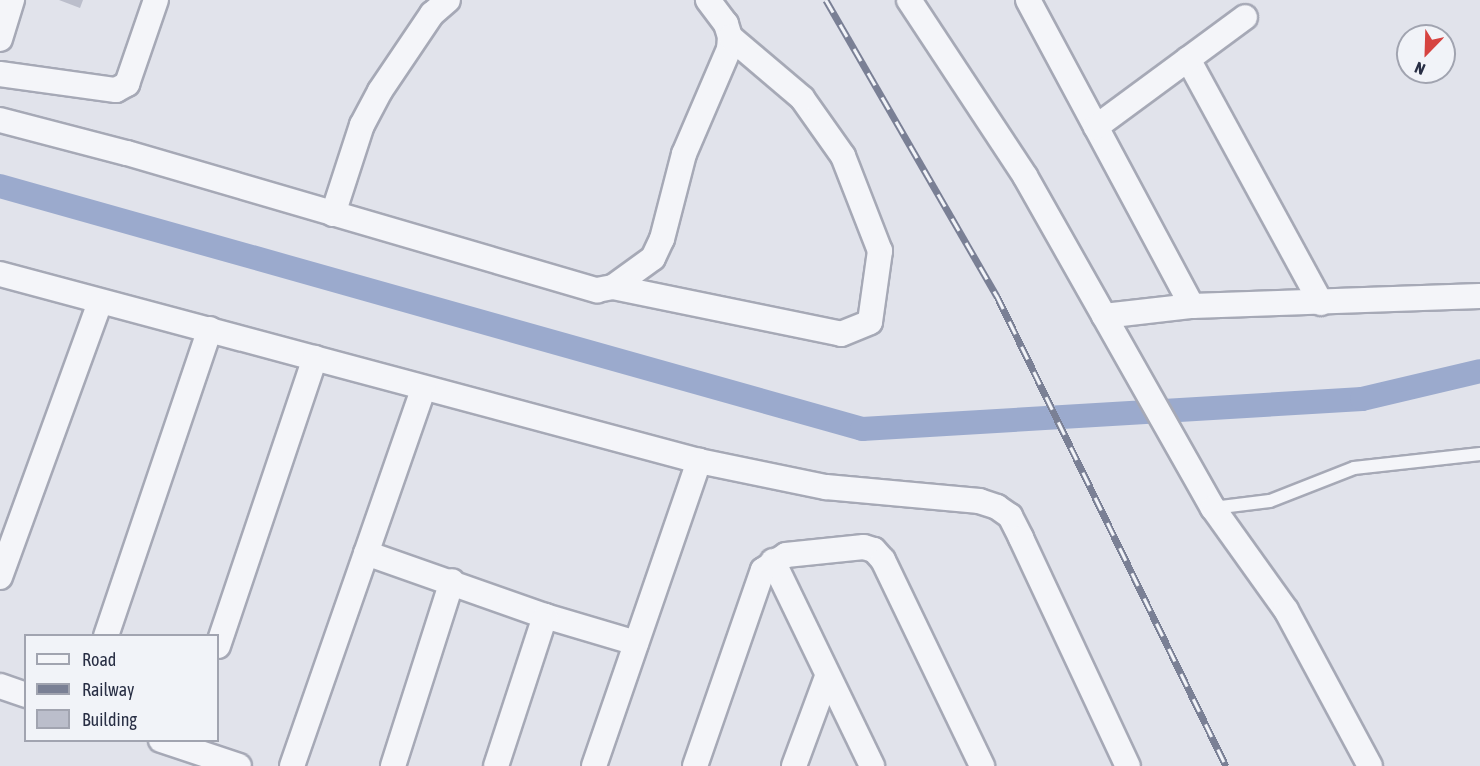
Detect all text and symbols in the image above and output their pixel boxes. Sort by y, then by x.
north arrow [1396,24,1456,84]
text: N [1412,59,1428,79]
legend [24,634,219,742]
text: Road [82,649,116,670]
text: Railway [82,679,134,700]
text: Building [82,709,137,730]

